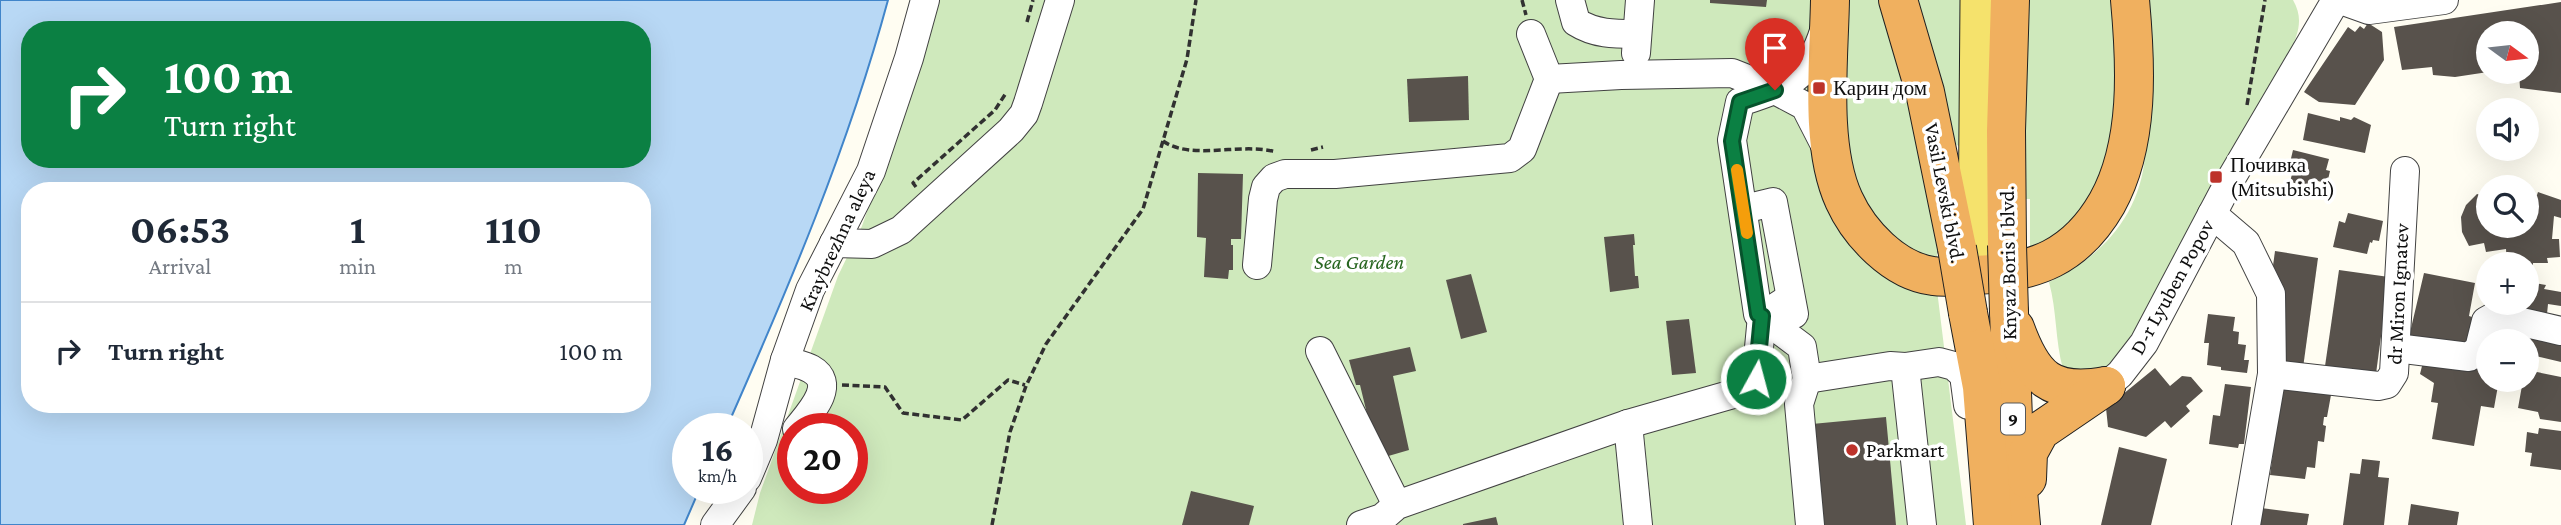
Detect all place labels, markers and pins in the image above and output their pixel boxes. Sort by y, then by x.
pin [1745,18,1805,90]
place label: Карин дом [1833,76,1927,100]
marker: Карин дом [1811,80,1827,96]
place label: Почивка (Mitsubishi) [2230,153,2335,201]
marker: Почивка (Mitsubishi) [2208,169,2224,185]
place label: Parkmart [1866,438,1945,462]
marker: Parkmart [1844,442,1860,458]

